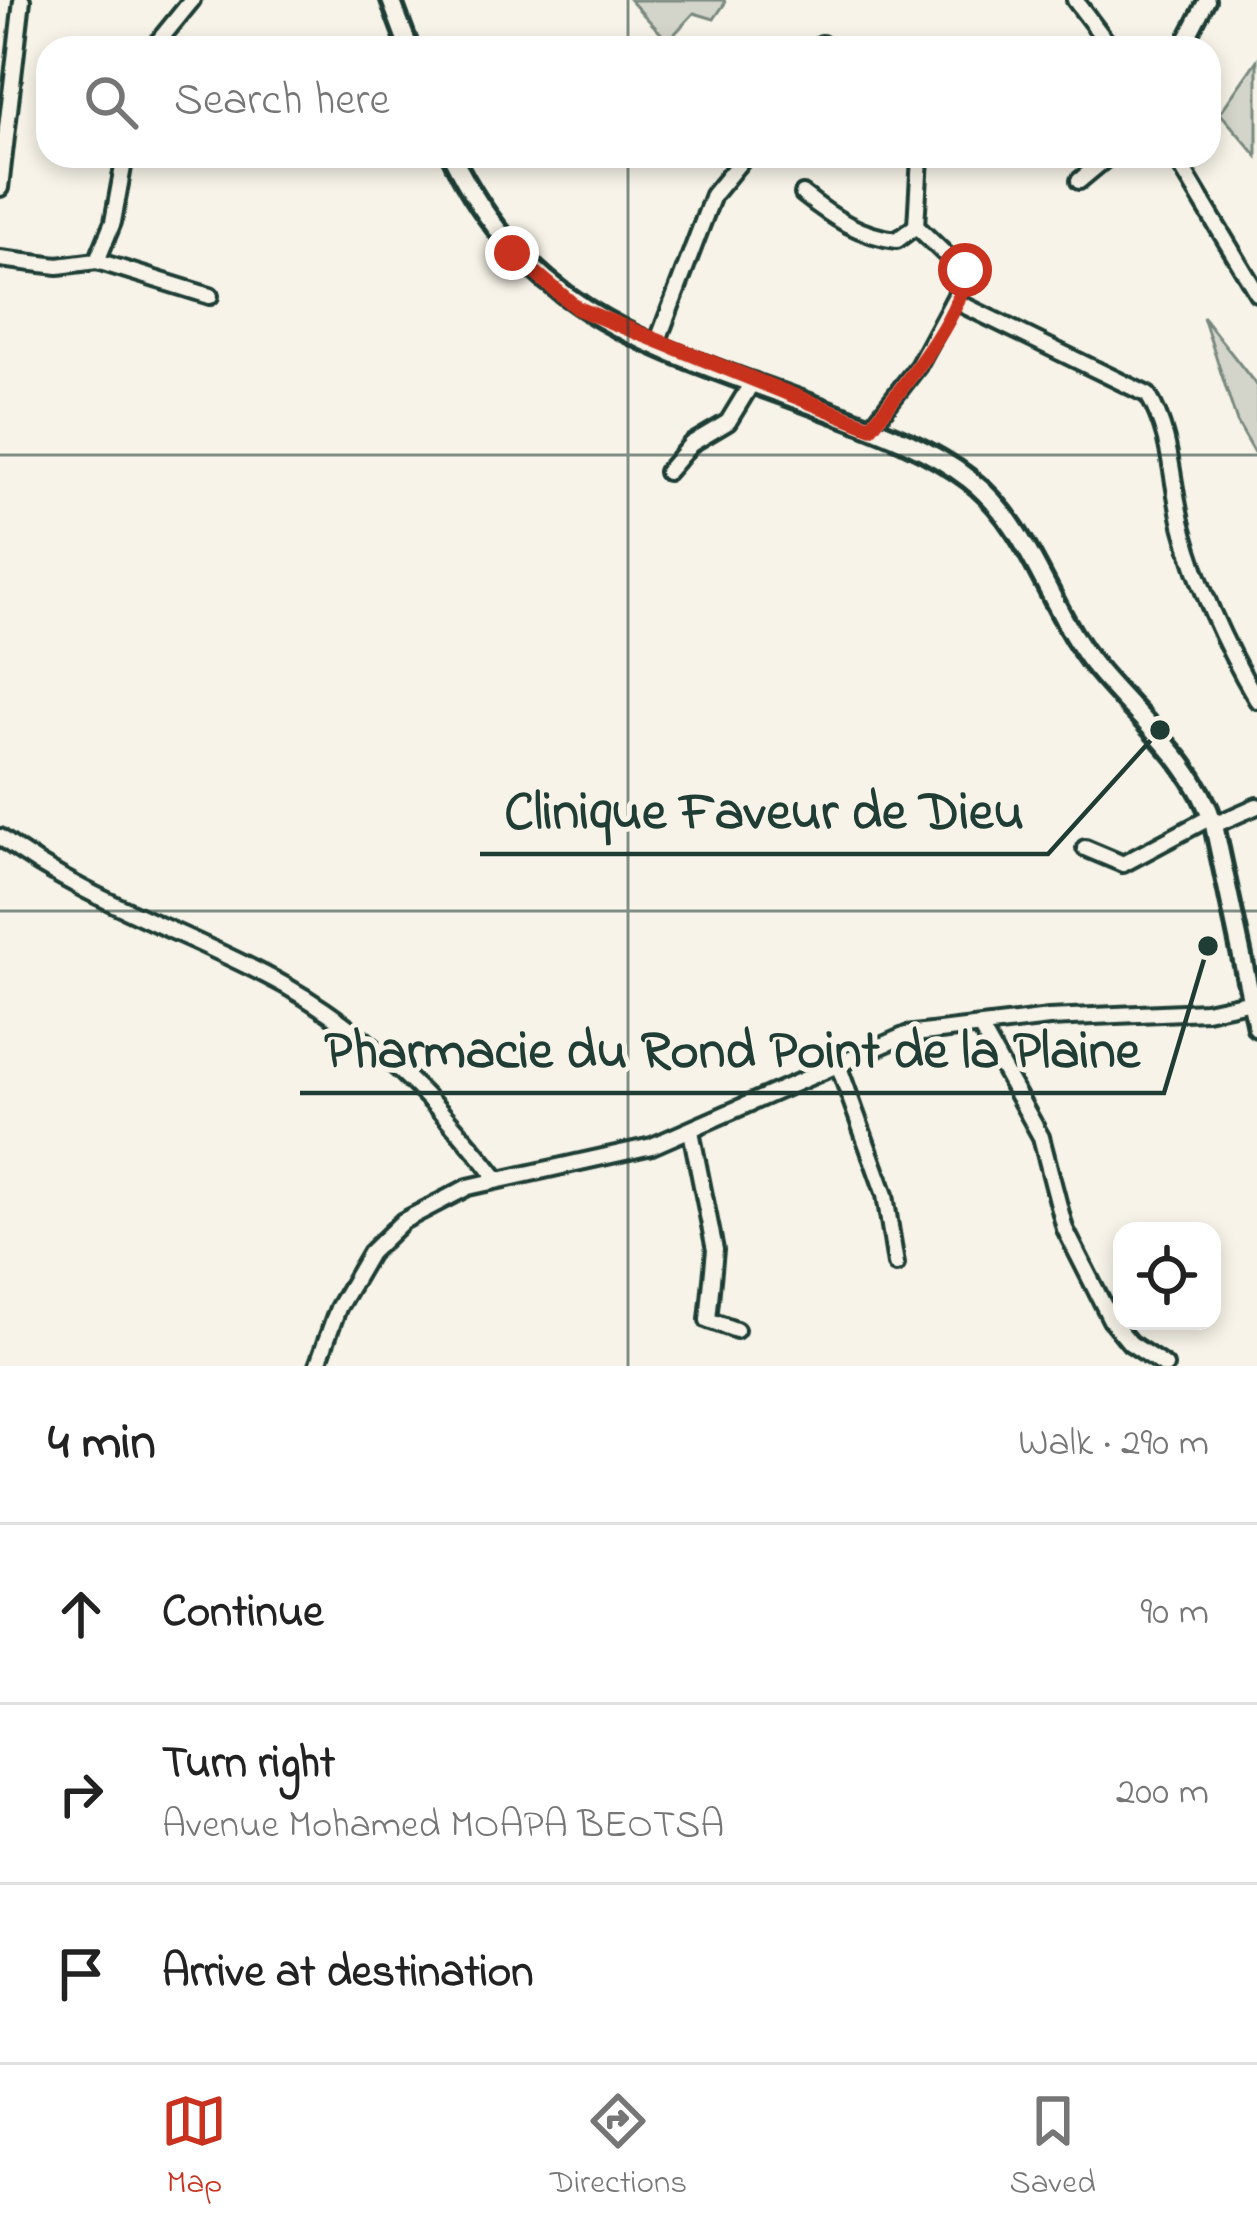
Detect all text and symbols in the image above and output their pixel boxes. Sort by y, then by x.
search box [36,36,1221,168]
icon: search [78,69,144,135]
text: Search here [174,69,390,135]
route end [485,226,539,280]
route start [938,243,992,297]
callout: Clinique Faveur de Dieu [480,764,1048,854]
text: Clinique Faveur de Dieu [504,776,1024,854]
callout: Pharmacie du Rond Point de la Plaine [300,1003,1164,1093]
text: Pharmacie du Rond Point de la Plaine [324,1015,1142,1093]
map controls [1113,1222,1221,1330]
button: locate [1113,1222,1221,1330]
text: 4 min [48,1407,156,1482]
text: Walk · 290 m [1018,1416,1209,1473]
icon: ahead [48,1581,114,1647]
text: Continue [162,1581,323,1647]
text: 90 m [1140,1585,1209,1642]
text: Turn right [162,1732,335,1798]
icon: right [48,1761,114,1827]
text: 200 m [1116,1765,1209,1822]
text: Avenue Mohamed MOAPA BEOTSA [162,1798,724,1855]
icon: arrive [48,1941,114,2007]
text: Arrive at destination [162,1941,533,2007]
tab: Map [161,2088,227,2208]
tab: Directions [550,2088,687,2208]
tab: Saved [1010,2088,1096,2208]

